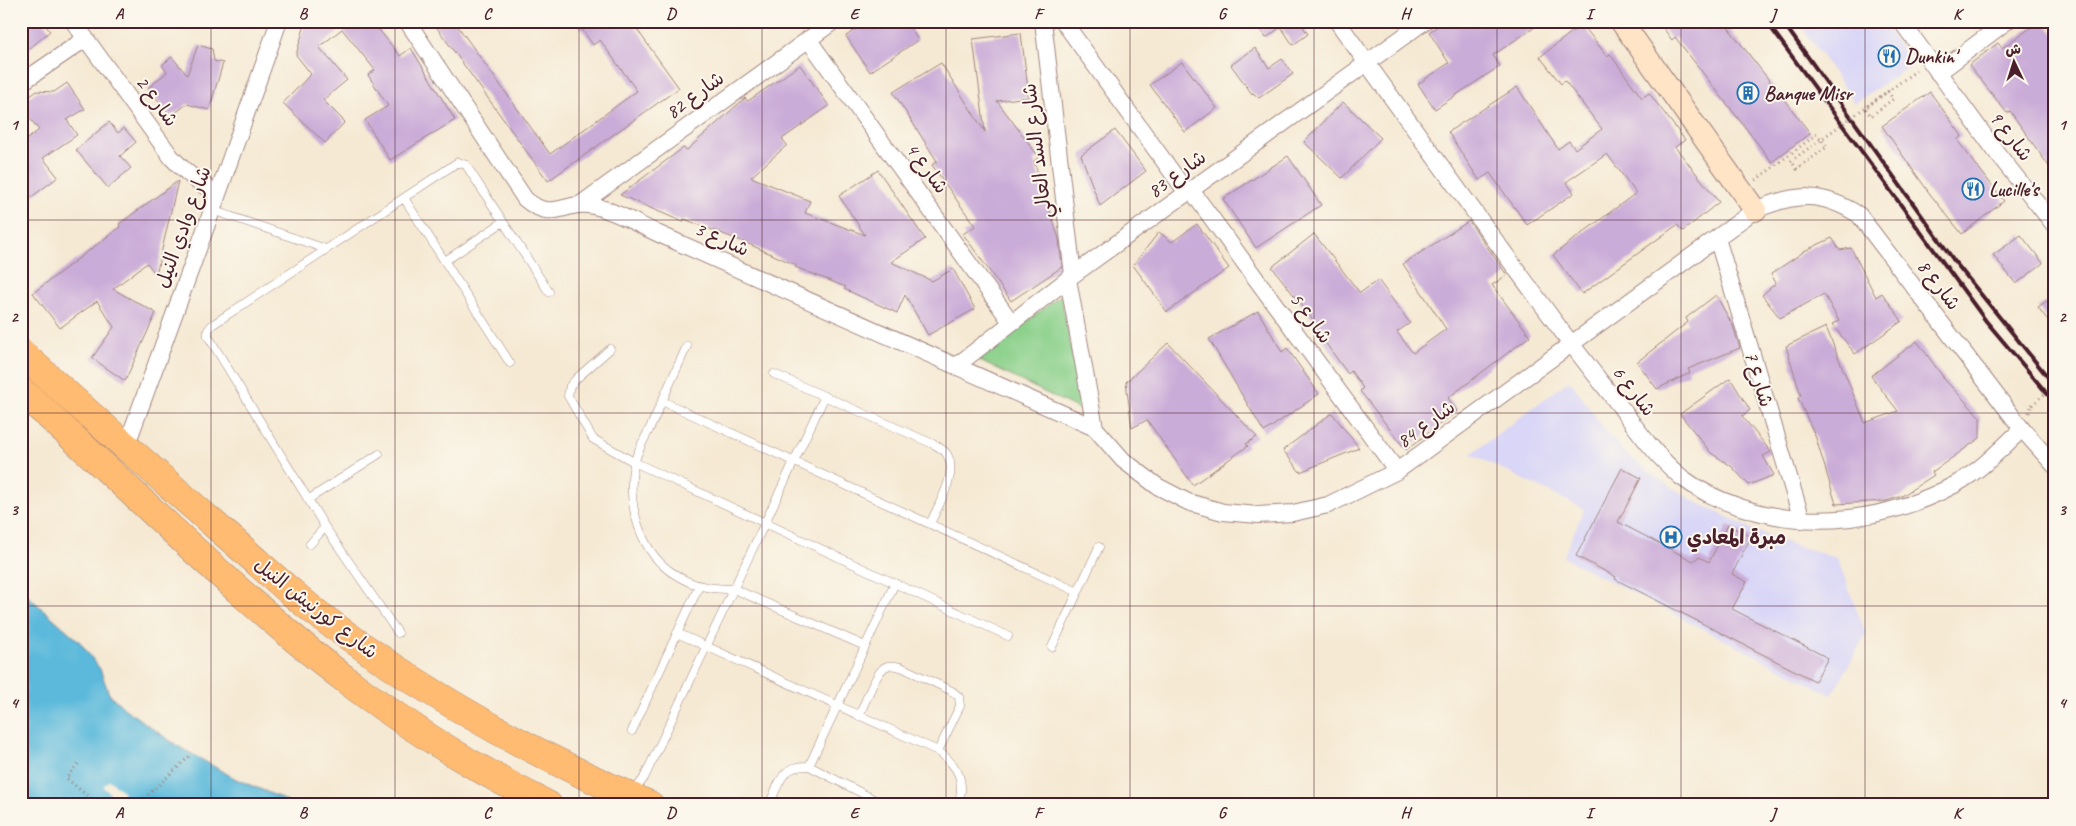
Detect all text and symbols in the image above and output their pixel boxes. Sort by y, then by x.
text: A [115,4,125,24]
text: B [299,4,309,24]
text: C [483,4,493,24]
text: D [666,4,677,24]
text: E [850,4,861,24]
text: F [1034,4,1045,24]
text: G [1218,4,1228,24]
text: H [1400,4,1412,24]
text: I [1586,4,1596,24]
text: J [1769,4,1778,24]
text: K [1953,4,1965,24]
north arrow [1988,38,2038,88]
text: ش [2005,41,2021,59]
restaurant icon: Dunkin' [1877,44,1901,68]
place label: Dunkin' [1905,44,1961,69]
street label: شارع 82 [661,65,730,125]
street label: شارع 2 [129,71,184,132]
street label: شارع السد العالي [1016,81,1063,220]
building icon: Banque Misr [1736,81,1760,105]
place label: Banque Misr [1764,81,1855,106]
street label: شارع 9 [1983,106,2038,167]
text: 1 [10,115,19,135]
text: 1 [2058,115,2067,135]
street label: شارع 4 [899,138,954,199]
street label: شارع 83 [1143,144,1212,204]
street label: شارع وادي النيل [149,162,219,292]
restaurant icon: Lucille's [1961,177,1985,201]
place label: Lucille's [1989,177,2040,202]
street label: شارع 3 [690,216,753,263]
street label: شارع 8 [1911,255,1966,316]
street label: شارع 5 [1283,288,1338,349]
text: 2 [10,307,19,327]
text: 2 [2058,307,2067,327]
street label: شارع 7 [1738,348,1779,410]
street label: شارع 6 [1606,361,1661,422]
street label: شارع 84 [1392,394,1461,454]
text: 3 [10,500,19,520]
text: 3 [2058,500,2067,520]
hospital icon: مبرة المعادي [1659,525,1683,549]
place label: مبرة المعادي [1687,525,1786,553]
street label: شارع كورنيش النيل [248,552,383,665]
text: 4 [10,693,19,713]
text: 4 [2058,693,2067,713]
text: A [115,803,125,823]
text: B [299,803,309,823]
text: C [483,803,493,823]
text: D [666,803,677,823]
text: E [850,803,861,823]
text: F [1034,803,1045,823]
text: G [1218,803,1228,823]
text: H [1400,803,1412,823]
text: I [1586,803,1596,823]
text: J [1769,803,1778,823]
text: K [1953,803,1965,823]

